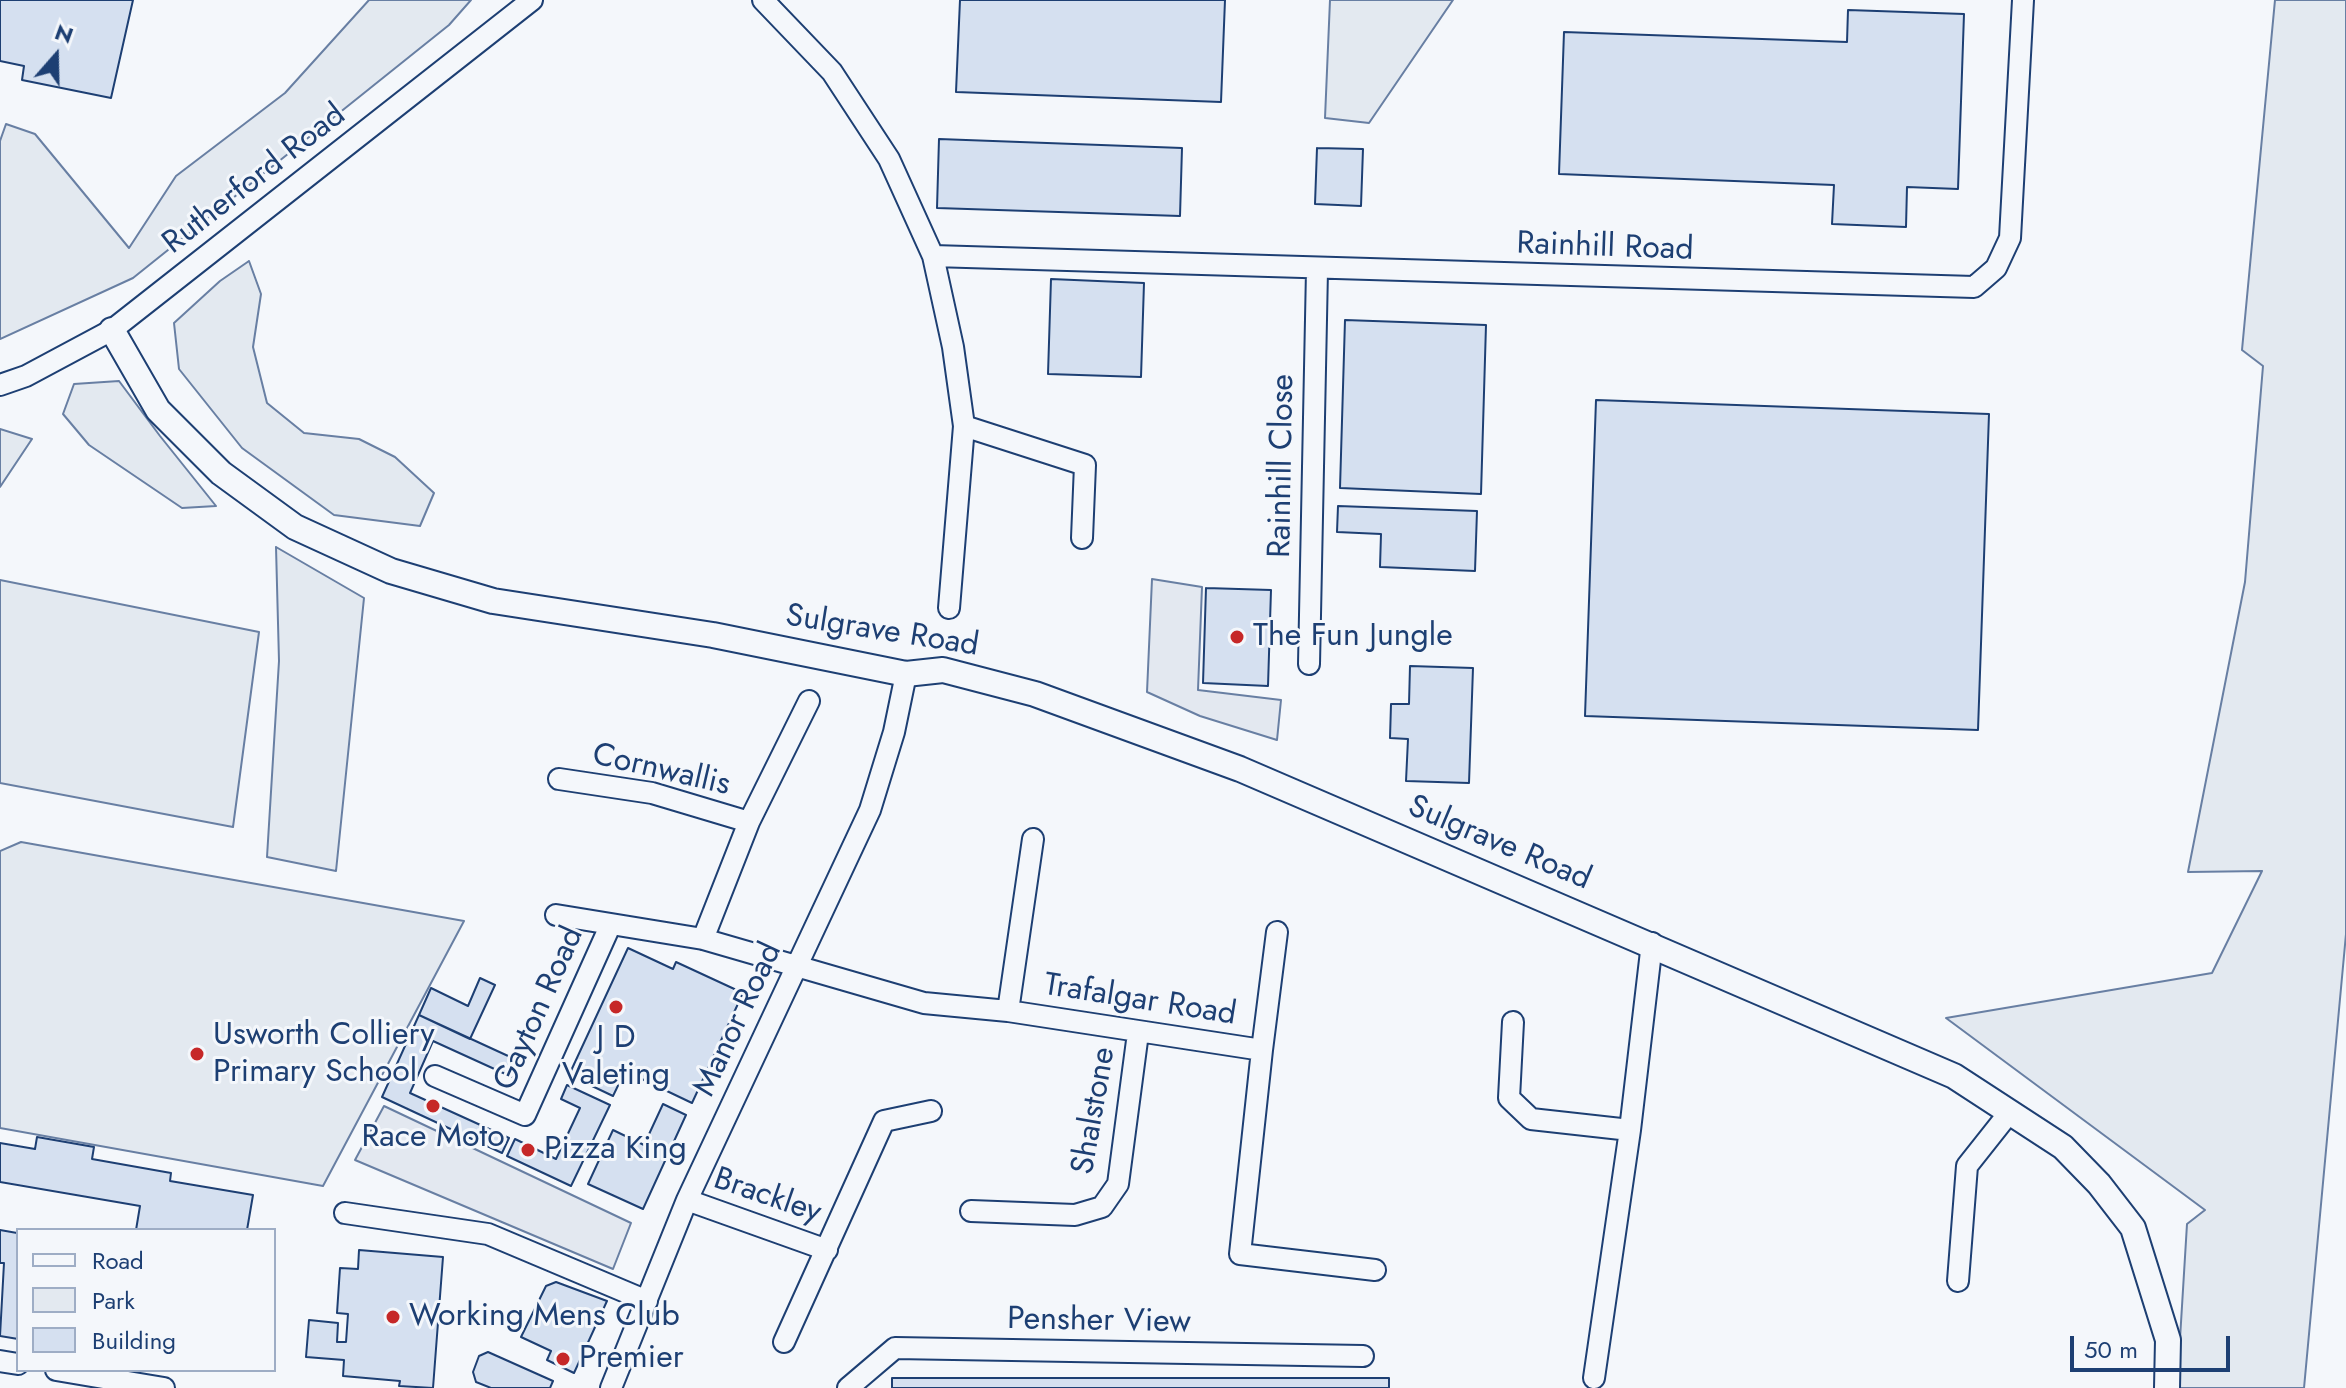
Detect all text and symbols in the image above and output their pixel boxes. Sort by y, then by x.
text: N [51,15,78,51]
north arrow [16,16,96,96]
street label: Rutherford Road [156,97,354,263]
street label: Rainhill Road [1516,226,1694,270]
street label: Rainhill Close [1262,374,1304,558]
street label: Sulgrave Road [783,598,981,666]
place label: The Fun Jungle [1253,618,1453,656]
marker: The Fun Jungle [1228,628,1246,646]
street label: Cornwallis [588,737,734,805]
street label: Sulgrave Road [1402,788,1596,900]
street label: Gayton Road [487,921,593,1097]
street label: Manor Road [687,937,791,1103]
street label: Trafalgar Road [1041,967,1239,1035]
marker: J D Valeting [607,998,625,1016]
place label: Usworth Colliery Primary School [213,1017,435,1092]
place label: J D Valeting [562,1020,670,1095]
street label: Shalstone [1065,1044,1125,1178]
marker: Usworth Colliery Primary School [188,1045,206,1063]
marker: Race Moto [424,1097,442,1115]
place label: Race Moto [361,1119,505,1157]
place label: Pizza King [544,1131,687,1169]
marker: Pizza King [519,1141,537,1159]
street label: Brackley [708,1161,826,1233]
legend [16,1228,276,1372]
text: Road [92,1243,144,1278]
text: Park [92,1283,135,1318]
place label: Working Mens Club [409,1298,680,1336]
street label: Pensher View [1007,1301,1191,1343]
marker: Working Mens Club [384,1308,402,1326]
scale bar [2074,1320,2234,1370]
text: Building [92,1323,176,1358]
text: 50 m [2084,1332,2138,1367]
place label: Premier [579,1340,684,1378]
marker: Premier [554,1350,572,1368]

